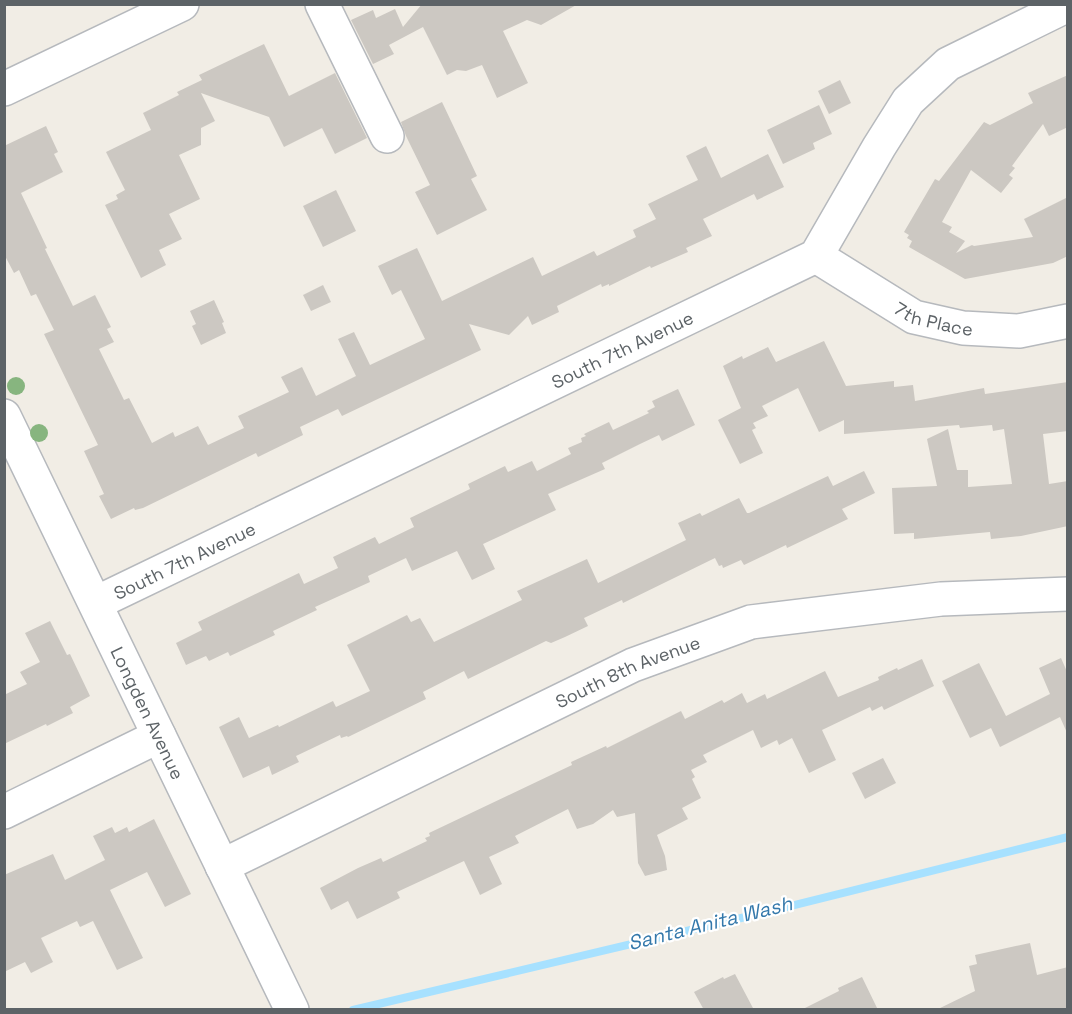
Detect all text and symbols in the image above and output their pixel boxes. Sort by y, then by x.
street label: 7th Place [890,296,973,340]
street label: South 7th Avenue [547,306,697,393]
street label: South 7th Avenue [110,517,259,604]
street label: South 8th Avenue [551,630,703,713]
street label: Longden Avenue [106,643,190,783]
water label: Santa Anita Wash [625,890,795,956]

